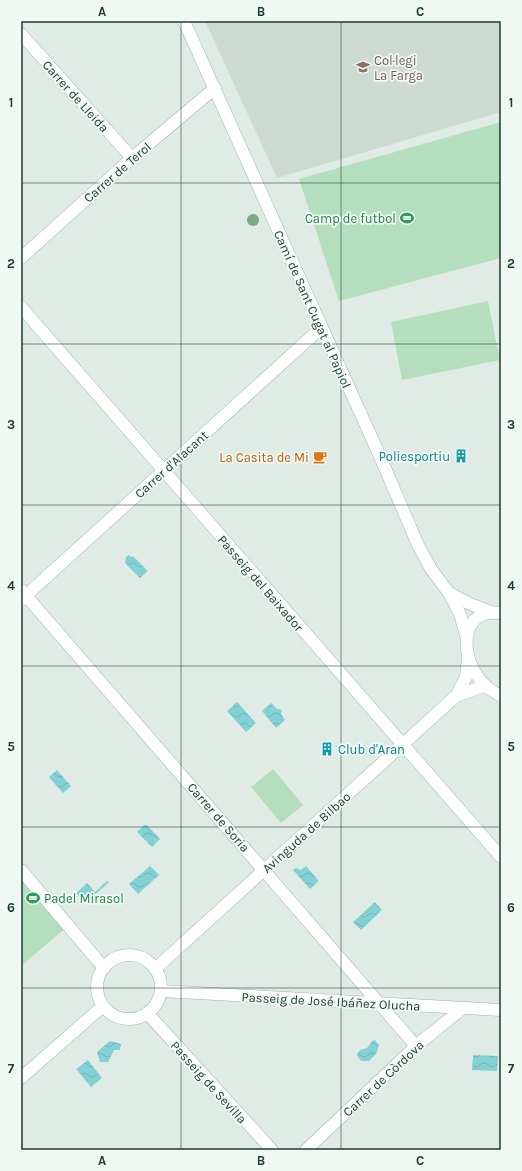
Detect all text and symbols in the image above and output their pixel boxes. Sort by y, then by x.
text: A [98,4,106,19]
text: B [257,4,265,19]
text: C [416,4,424,19]
place label: Col·legi La Farga [374,53,423,83]
street label: Carrer de Lleida [39,57,112,135]
school or university icon: Col·legi La Farga [355,59,371,75]
text: 1 [9,95,13,110]
text: 1 [509,95,513,110]
street label: Carrer de Terol [81,139,154,206]
sports icon: Camp de futbol [399,210,415,226]
place label: Camp de futbol [305,211,396,226]
street label: Camí de Sant Cugat al Papiol [271,228,354,391]
text: 2 [7,256,15,271]
text: 2 [507,256,515,271]
text: 3 [7,417,15,432]
text: 3 [507,417,515,432]
street label: Carrer d'Alacant [132,428,211,501]
building icon: Poliesportiu [453,448,469,464]
cafe icon: La Casita de Mi [312,449,328,465]
place label: Poliesportiu [379,449,450,464]
place label: La Casita de Mi [219,450,309,465]
street label: Passeig del Baixador [215,532,307,635]
text: 4 [7,578,15,593]
text: 4 [507,578,515,593]
text: 5 [7,739,15,754]
text: 5 [507,739,515,754]
building icon: Club d'Aran [319,741,335,757]
place label: Club d'Aran [338,742,405,757]
street label: Carrer de Soria [184,780,253,855]
street label: Avinguda de Bilbao [259,789,354,876]
sports icon: Padel Mirasol [25,890,41,906]
place label: Padel Mirasol [44,891,124,906]
text: 6 [7,900,15,915]
text: 6 [507,900,515,915]
street label: Passeig de José Ibáñez Olucha [241,989,421,1014]
street label: Carrer de Còrdova [340,1037,427,1120]
street label: Passeig de Sevilla [168,1038,250,1127]
text: 7 [8,1061,15,1076]
text: 7 [508,1061,515,1076]
text: A [98,1153,106,1168]
text: B [257,1153,265,1168]
text: C [416,1153,424,1168]

